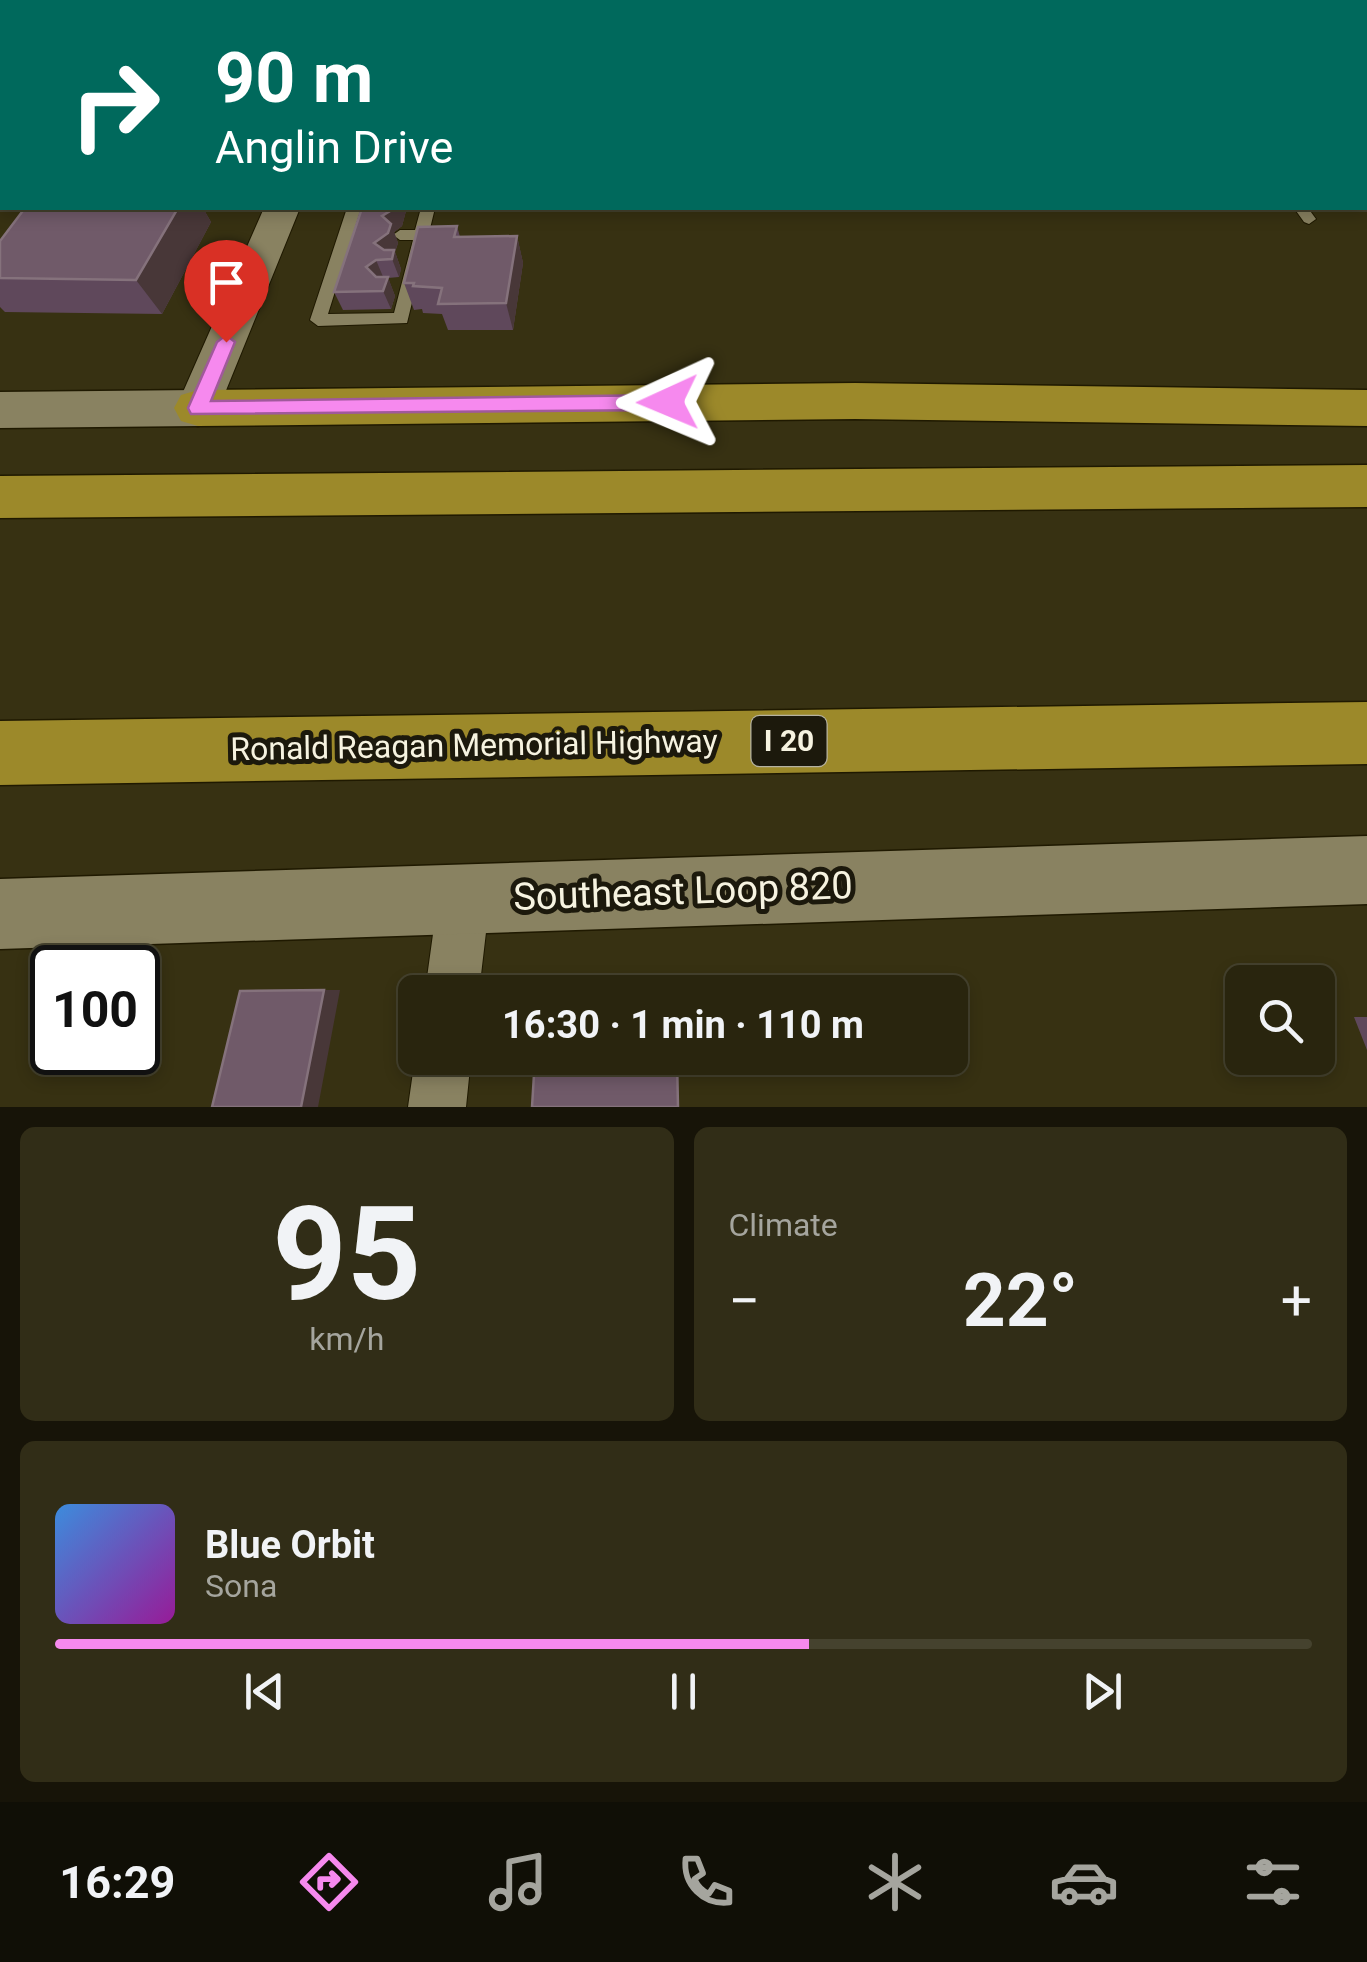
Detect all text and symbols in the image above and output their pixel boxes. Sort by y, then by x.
text: 90 m [215,37,373,119]
icon: right [50,40,180,170]
text: Anglin Drive [215,121,453,174]
pin [184,240,269,343]
icon: arrive [199,255,254,310]
position arrow [616,350,720,454]
road number: I 20 [752,716,826,766]
street label: Ronald Reagan Memorial Highway [230,722,718,768]
street label: Southeast Loop 820 [513,863,853,919]
speed limit sign: 100 [30,945,160,1075]
map controls [1225,965,1335,1075]
button: search [1225,965,1335,1075]
text: 16:30 · 1 min · 110 m [502,1003,864,1047]
text: 95 [272,1178,421,1331]
text: Climate [729,1206,838,1244]
text: 22° [963,1256,1078,1344]
text: − [729,1269,760,1333]
text: + [1281,1269,1312,1333]
text: km/h [309,1320,384,1358]
text: Blue Orbit [205,1523,375,1567]
text: Sona [205,1567,277,1605]
icon: previous [237,1664,292,1719]
icon: pause [656,1664,711,1719]
icon: next [1075,1664,1130,1719]
icon: directions [294,1847,364,1917]
icon: music [483,1847,553,1917]
icon: phone [671,1847,741,1917]
icon: climate [860,1847,930,1917]
icon: car [1049,1847,1119,1917]
icon: filters [1238,1847,1308,1917]
text: 16:29 [59,1856,175,1909]

